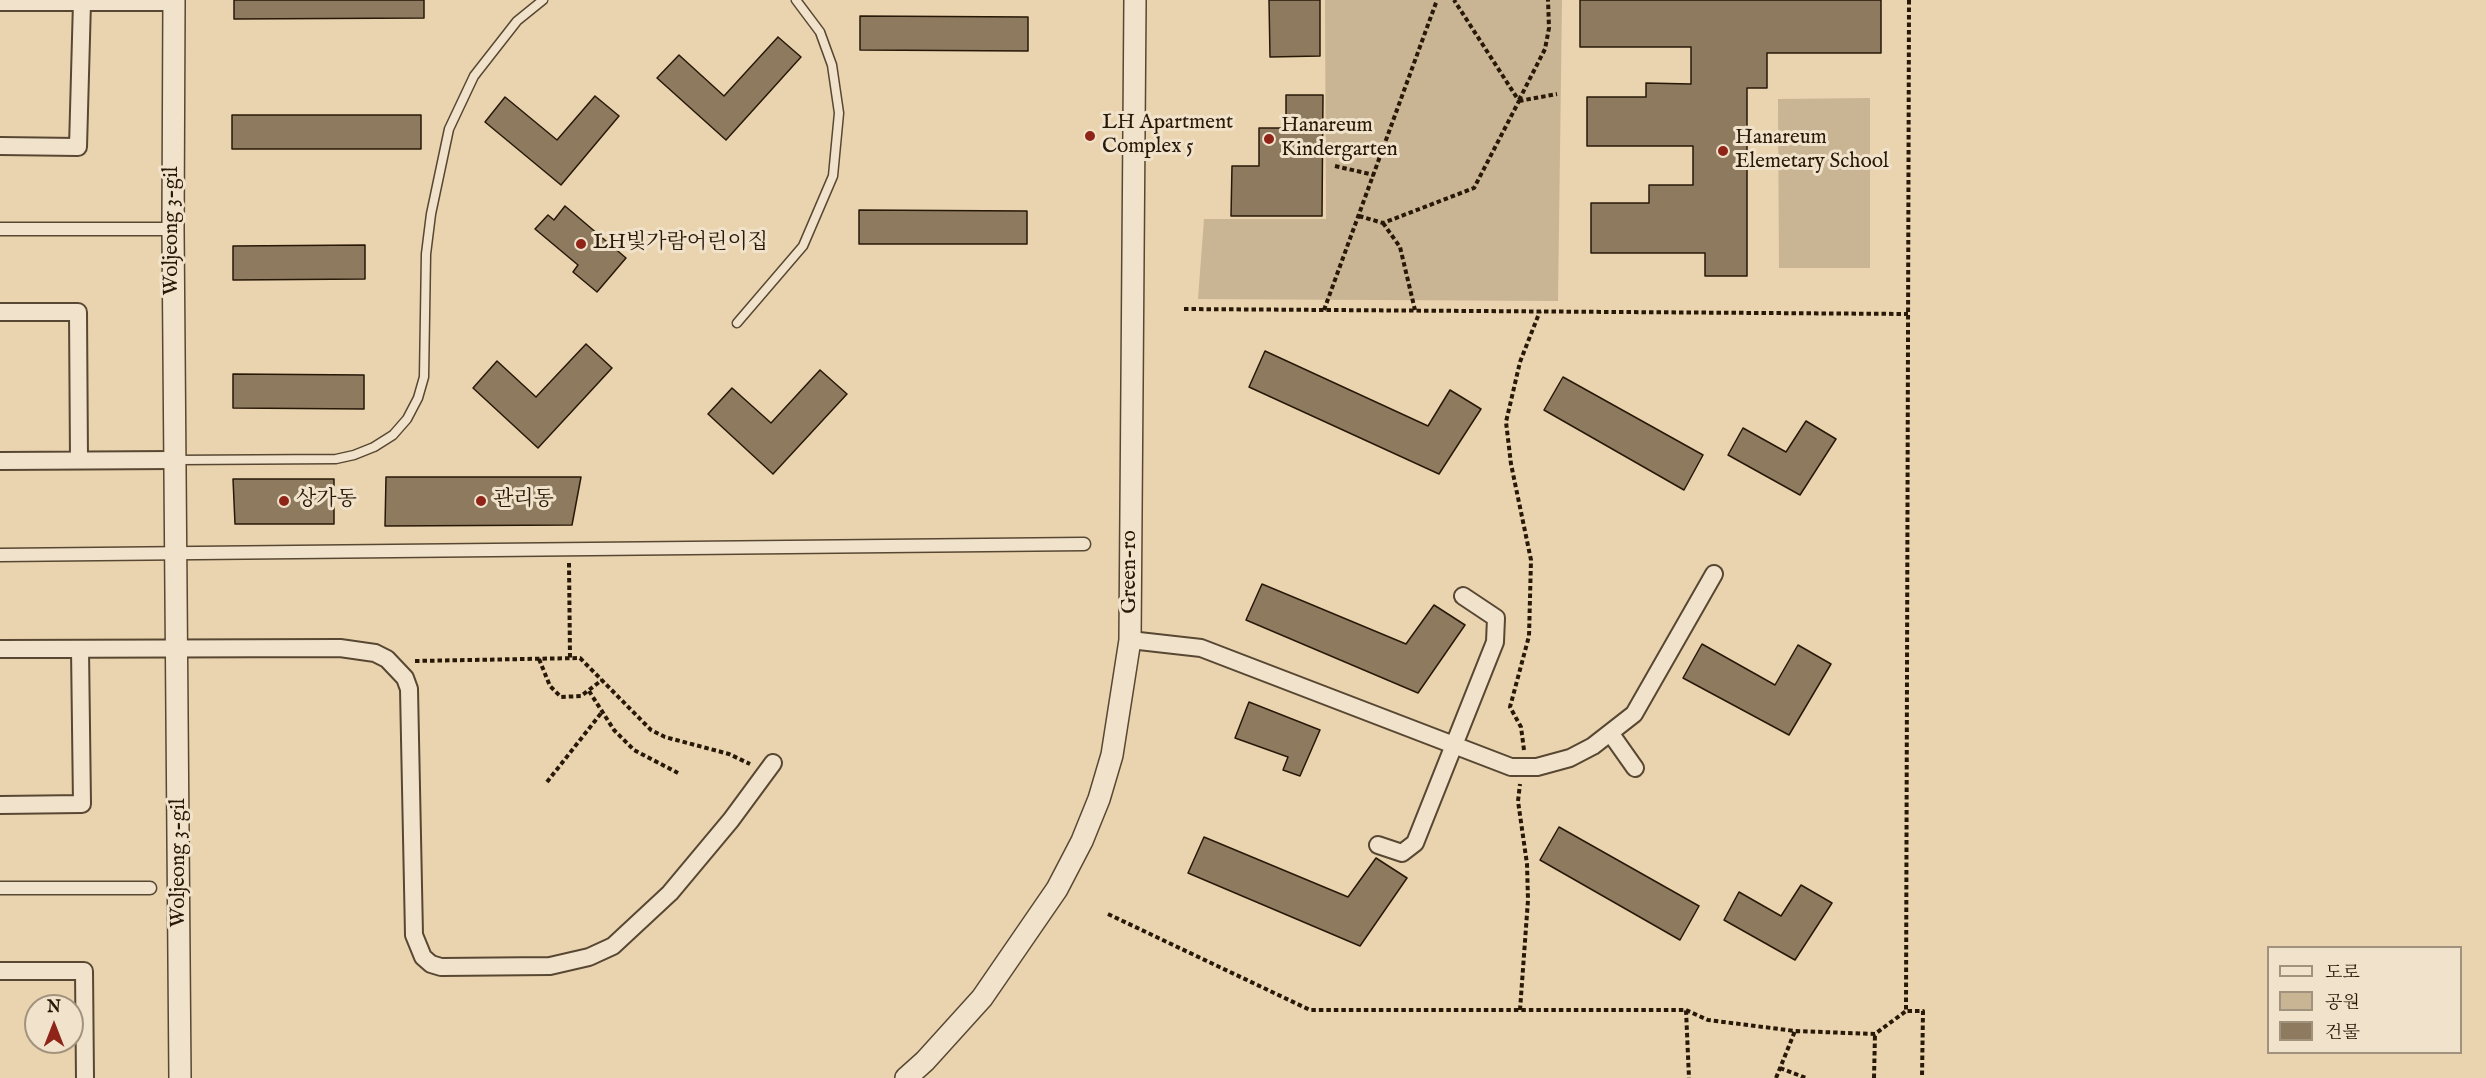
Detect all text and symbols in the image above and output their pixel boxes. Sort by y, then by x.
place label: LH Apartment Complex 5 [1102,111,1233,161]
place label: Hanareum Kindergarten [1281,114,1398,164]
place label: Hanareum Elemetary School [1735,126,1889,176]
marker: LH Apartment Complex 5 [1083,129,1097,143]
marker: Hanareum Kindergarten [1262,132,1276,146]
marker: Hanareum Elemetary School [1716,144,1730,158]
street label: Woljeong 3-gil [160,166,186,296]
place label: LH빛가람어린이집 [593,231,768,257]
marker: LH빛가람어린이집 [574,237,588,251]
place label: 상가동 [296,488,357,514]
place label: 관리동 [493,488,554,514]
marker: 상가동 [277,494,291,508]
marker: 관리동 [474,494,488,508]
street label: Green-ro [1118,530,1144,614]
street label: Woljeong 3-gil [167,798,193,928]
legend [2267,946,2462,1054]
text: 도로 [2325,962,2360,985]
text: 공원 [2325,992,2360,1015]
north arrow [24,994,84,1054]
text: N [47,998,61,1018]
text: 건물 [2325,1022,2360,1045]

